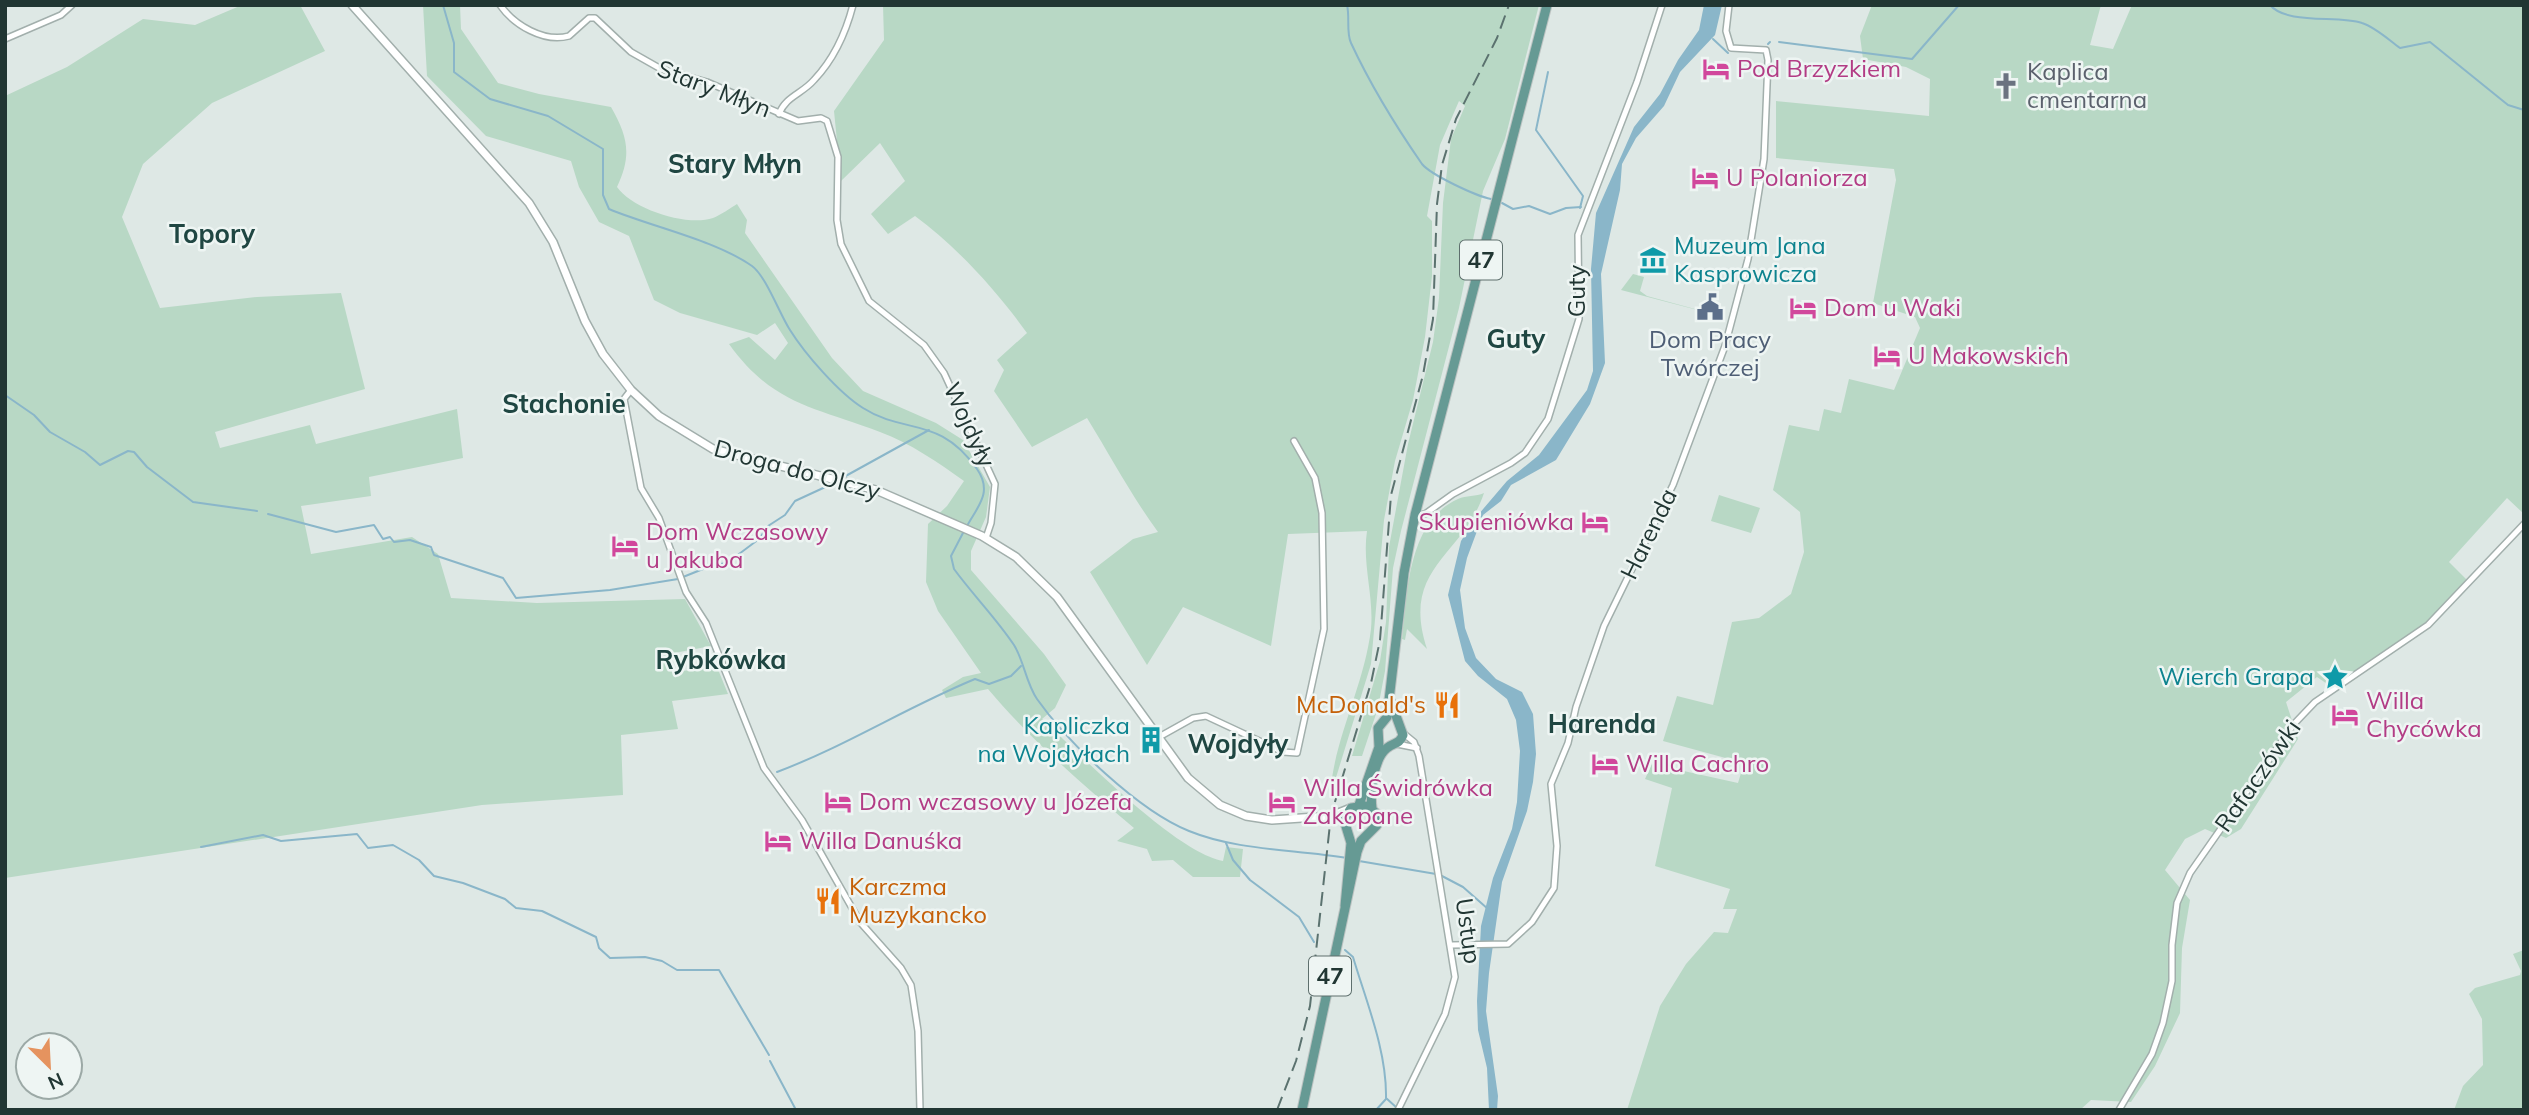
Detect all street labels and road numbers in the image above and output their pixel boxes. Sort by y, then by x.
street label: Stary Młyn [653,53,775,123]
road number: 47 [1460,241,1502,280]
street label: Guty [1561,264,1591,317]
street label: Wojdyły [937,377,1003,472]
street label: Droga do Olczy [711,432,884,506]
street label: Harenda [1613,483,1683,584]
street label: Rafaczówki [2208,714,2307,837]
street label: Ustup [1450,896,1488,966]
road number: 47 [1309,956,1351,995]

